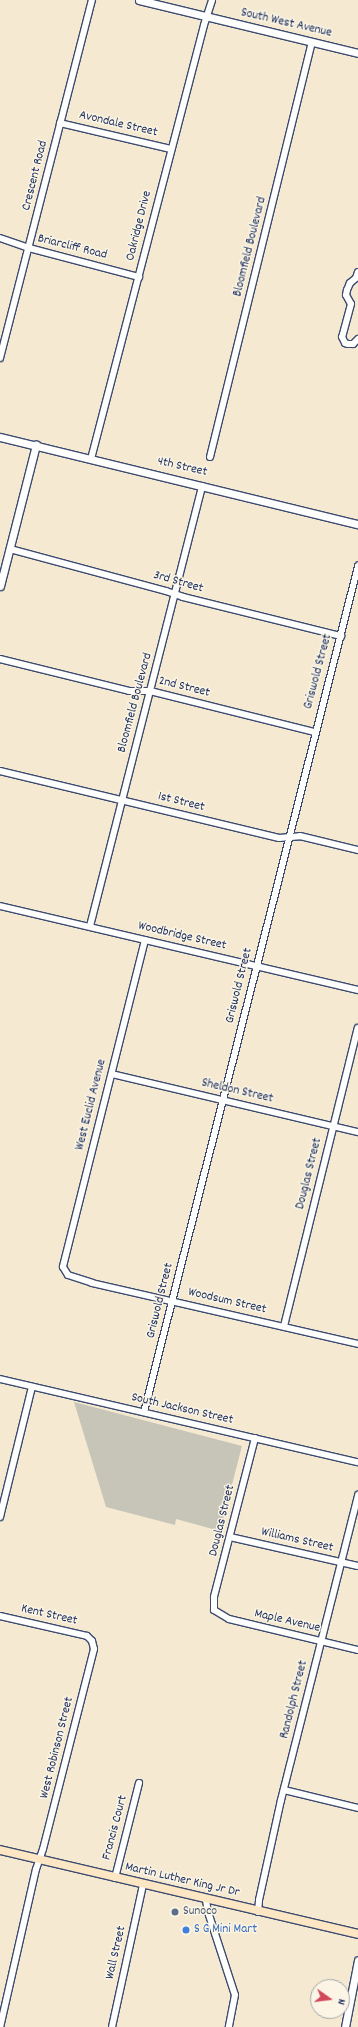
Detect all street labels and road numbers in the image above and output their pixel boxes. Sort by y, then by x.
street label: South West Avenue [239,6,333,42]
street label: Avondale Street [77,108,159,142]
street label: Crescent Road [20,139,52,213]
street label: Oakridge Drive [124,189,156,263]
street label: Bloomfield Boulevard [231,195,271,299]
street label: Briarcliff Road [36,232,108,264]
street label: 4th Street [156,455,208,481]
street label: 3rd Street [151,568,205,598]
street label: Griswold Street [301,633,337,711]
street label: Bloomfield Boulevard [115,652,157,754]
street label: 2nd Street [157,674,211,702]
street label: 1st Street [156,790,206,816]
street label: Woodbridge Street [136,919,228,955]
street label: Griswold Street [223,947,257,1025]
street label: West Euclid Avenue [73,1058,111,1152]
street label: Sheldon Street [200,1076,274,1108]
street label: Douglas Street [294,1137,326,1211]
street label: Griswold Street [144,1262,178,1340]
street label: Woodsum Street [186,1285,268,1319]
street label: South Jackson Street [130,1391,234,1429]
street label: Douglas Street [207,1484,239,1558]
street label: Williams Street [259,1525,335,1557]
street label: Kent Street [19,1602,79,1630]
street label: Maple Avenue [253,1607,321,1637]
street label: Randolph Street [278,1659,312,1741]
street label: West Robinson Street [38,1695,78,1801]
street label: Francis Court [100,1794,132,1862]
street label: Martin Luther King Jr Dr [123,1860,241,1902]
street label: Wall Street [103,1925,131,1981]

